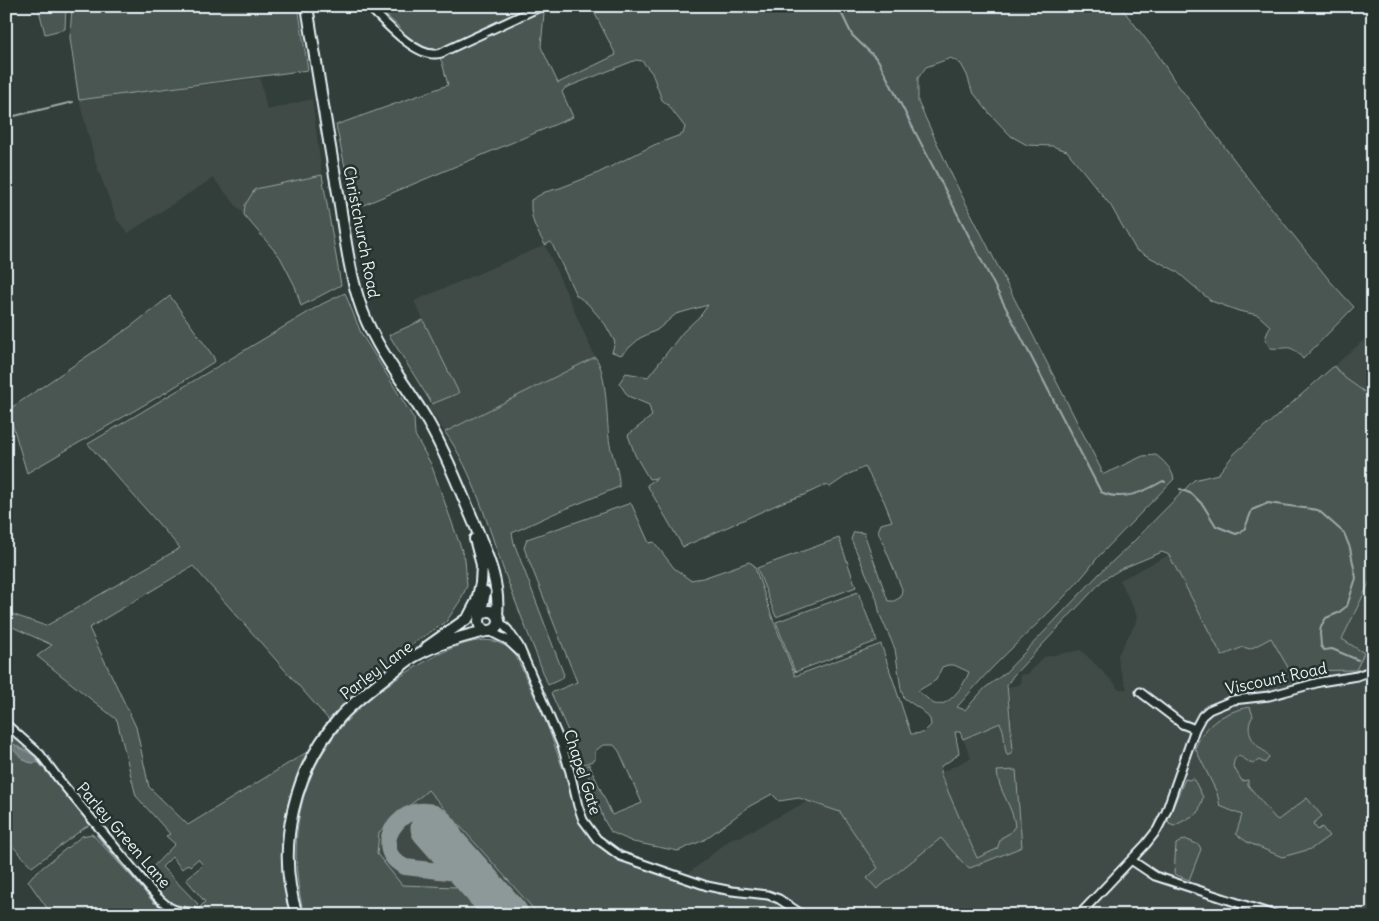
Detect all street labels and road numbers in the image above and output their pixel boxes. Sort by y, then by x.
street label: Christchurch Road [339,164,385,300]
street label: Parley Lane [336,636,416,704]
street label: Viscount Road [1224,658,1328,698]
street label: Chapel Gate [560,727,606,817]
street label: Parley Green Lane [73,778,175,892]

